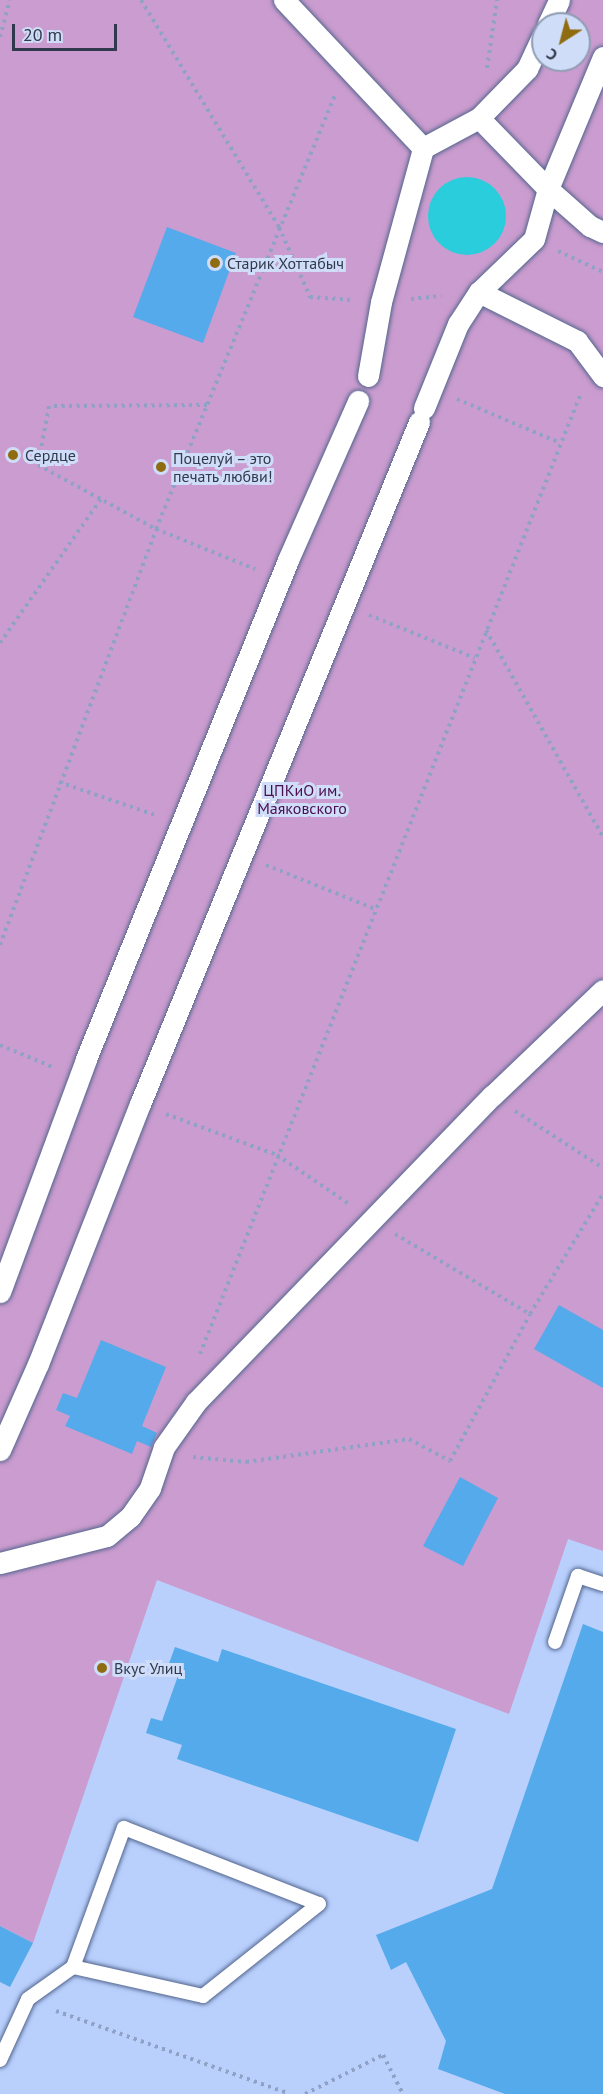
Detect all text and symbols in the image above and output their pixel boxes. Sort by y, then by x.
scale bar [15,12,120,50]
north arrow [531,12,591,72]
text: 20 m [23,23,62,46]
text: С [542,44,561,66]
place label: Старик Хоттабыч [227,253,345,273]
marker: Старик Хоттабыч [208,256,222,270]
place label: Сердце [25,445,76,465]
marker: Сердце [6,448,20,462]
place label: Поцелуй – это печать любви! [173,448,274,486]
marker: Поцелуй – это печать любви! [154,460,168,474]
park label: ЦПКиО им. Маяковского [257,780,347,818]
place label: Вкус Улиц [114,1658,183,1678]
marker: Вкус Улиц [95,1661,109,1675]

